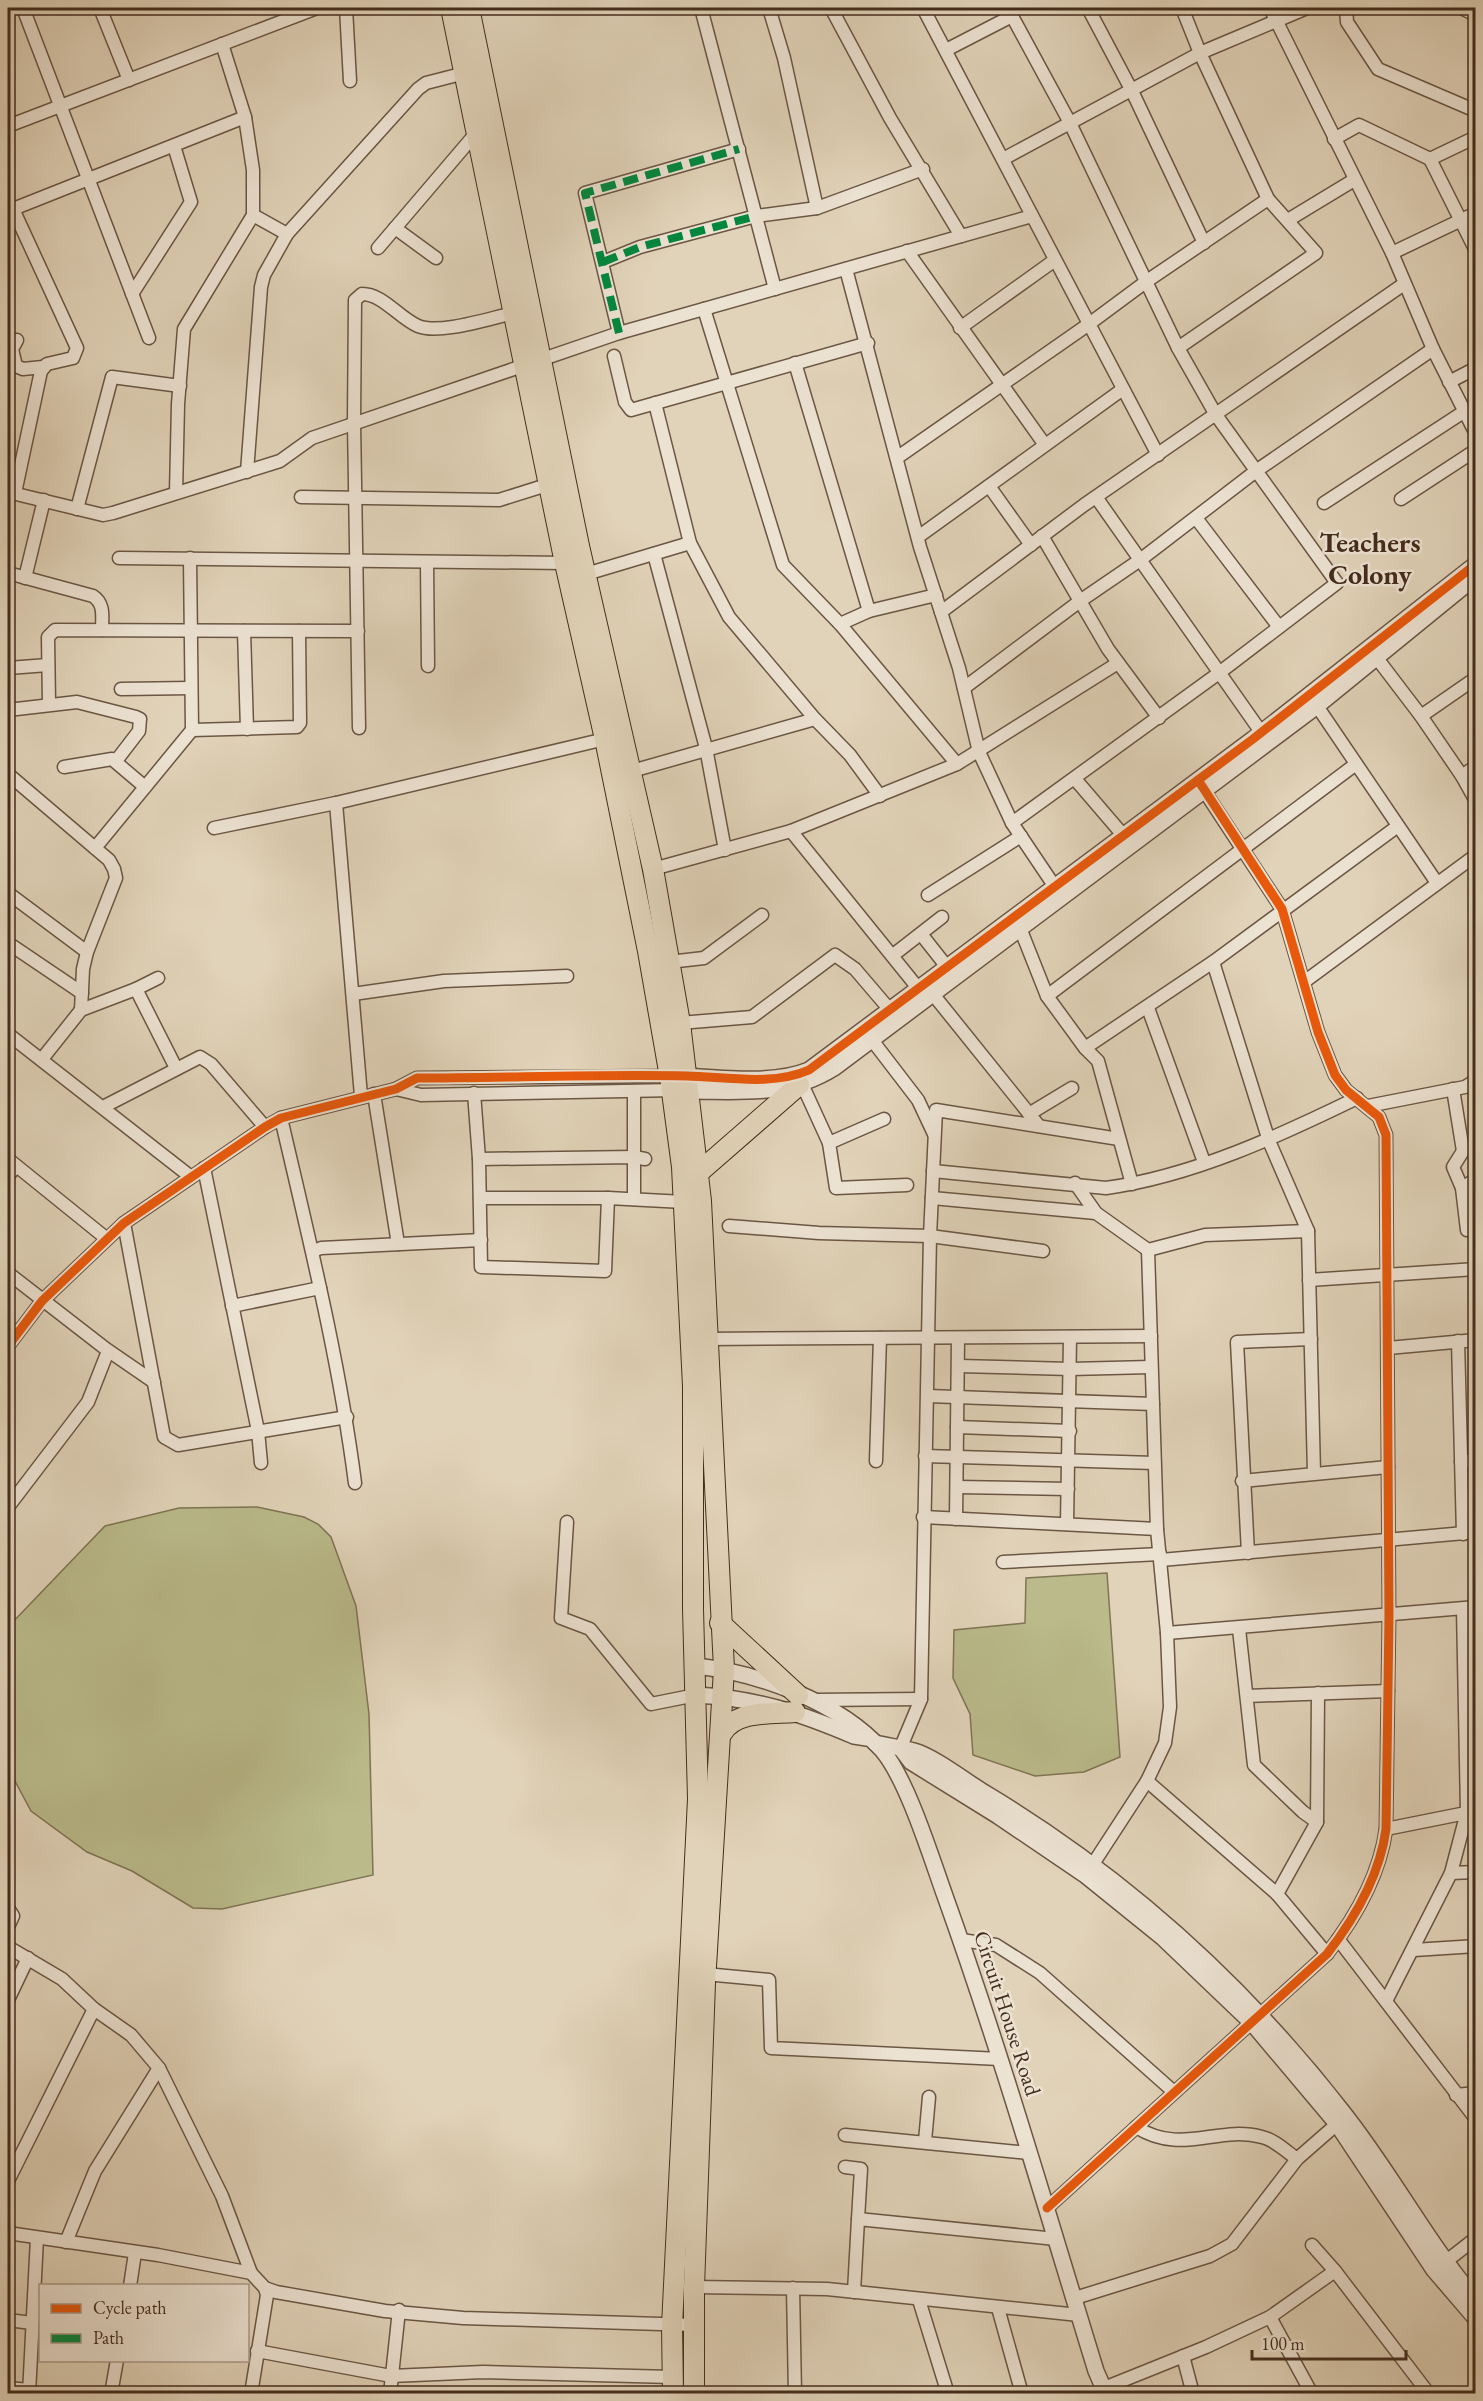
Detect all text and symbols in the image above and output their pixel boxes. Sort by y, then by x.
district label: Teachers Colony [1320,524,1420,592]
street label: Circuit House Road [967,1927,1048,2100]
legend [39,2284,249,2362]
text: Cycle path [93,2296,167,2319]
scale bar [1252,2323,1406,2361]
text: Path [93,2326,124,2349]
text: 100 m [1261,2332,1305,2355]

